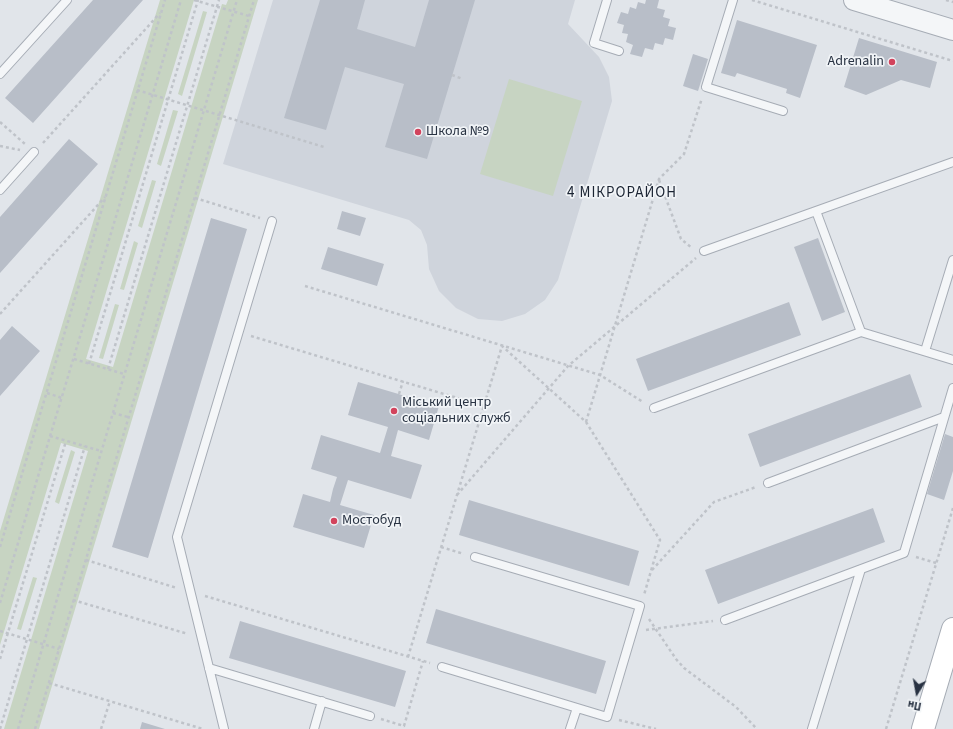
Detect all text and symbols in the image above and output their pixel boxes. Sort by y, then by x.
place label: Adrenalin [828,54,884,70]
marker: Adrenalin [887,57,897,67]
place label: Школа №9 [426,124,489,140]
marker: Школа №9 [413,127,423,137]
district label: 4 МІКРОРАЙОН [567,185,677,203]
place label: Міський центр соціальних служб [402,395,511,428]
marker: Міський центр соціальних служб [389,406,399,416]
place label: Мостобуд [342,513,401,529]
marker: Мостобуд [329,516,339,526]
north arrow [897,673,937,713]
text: Пн [906,697,923,714]

